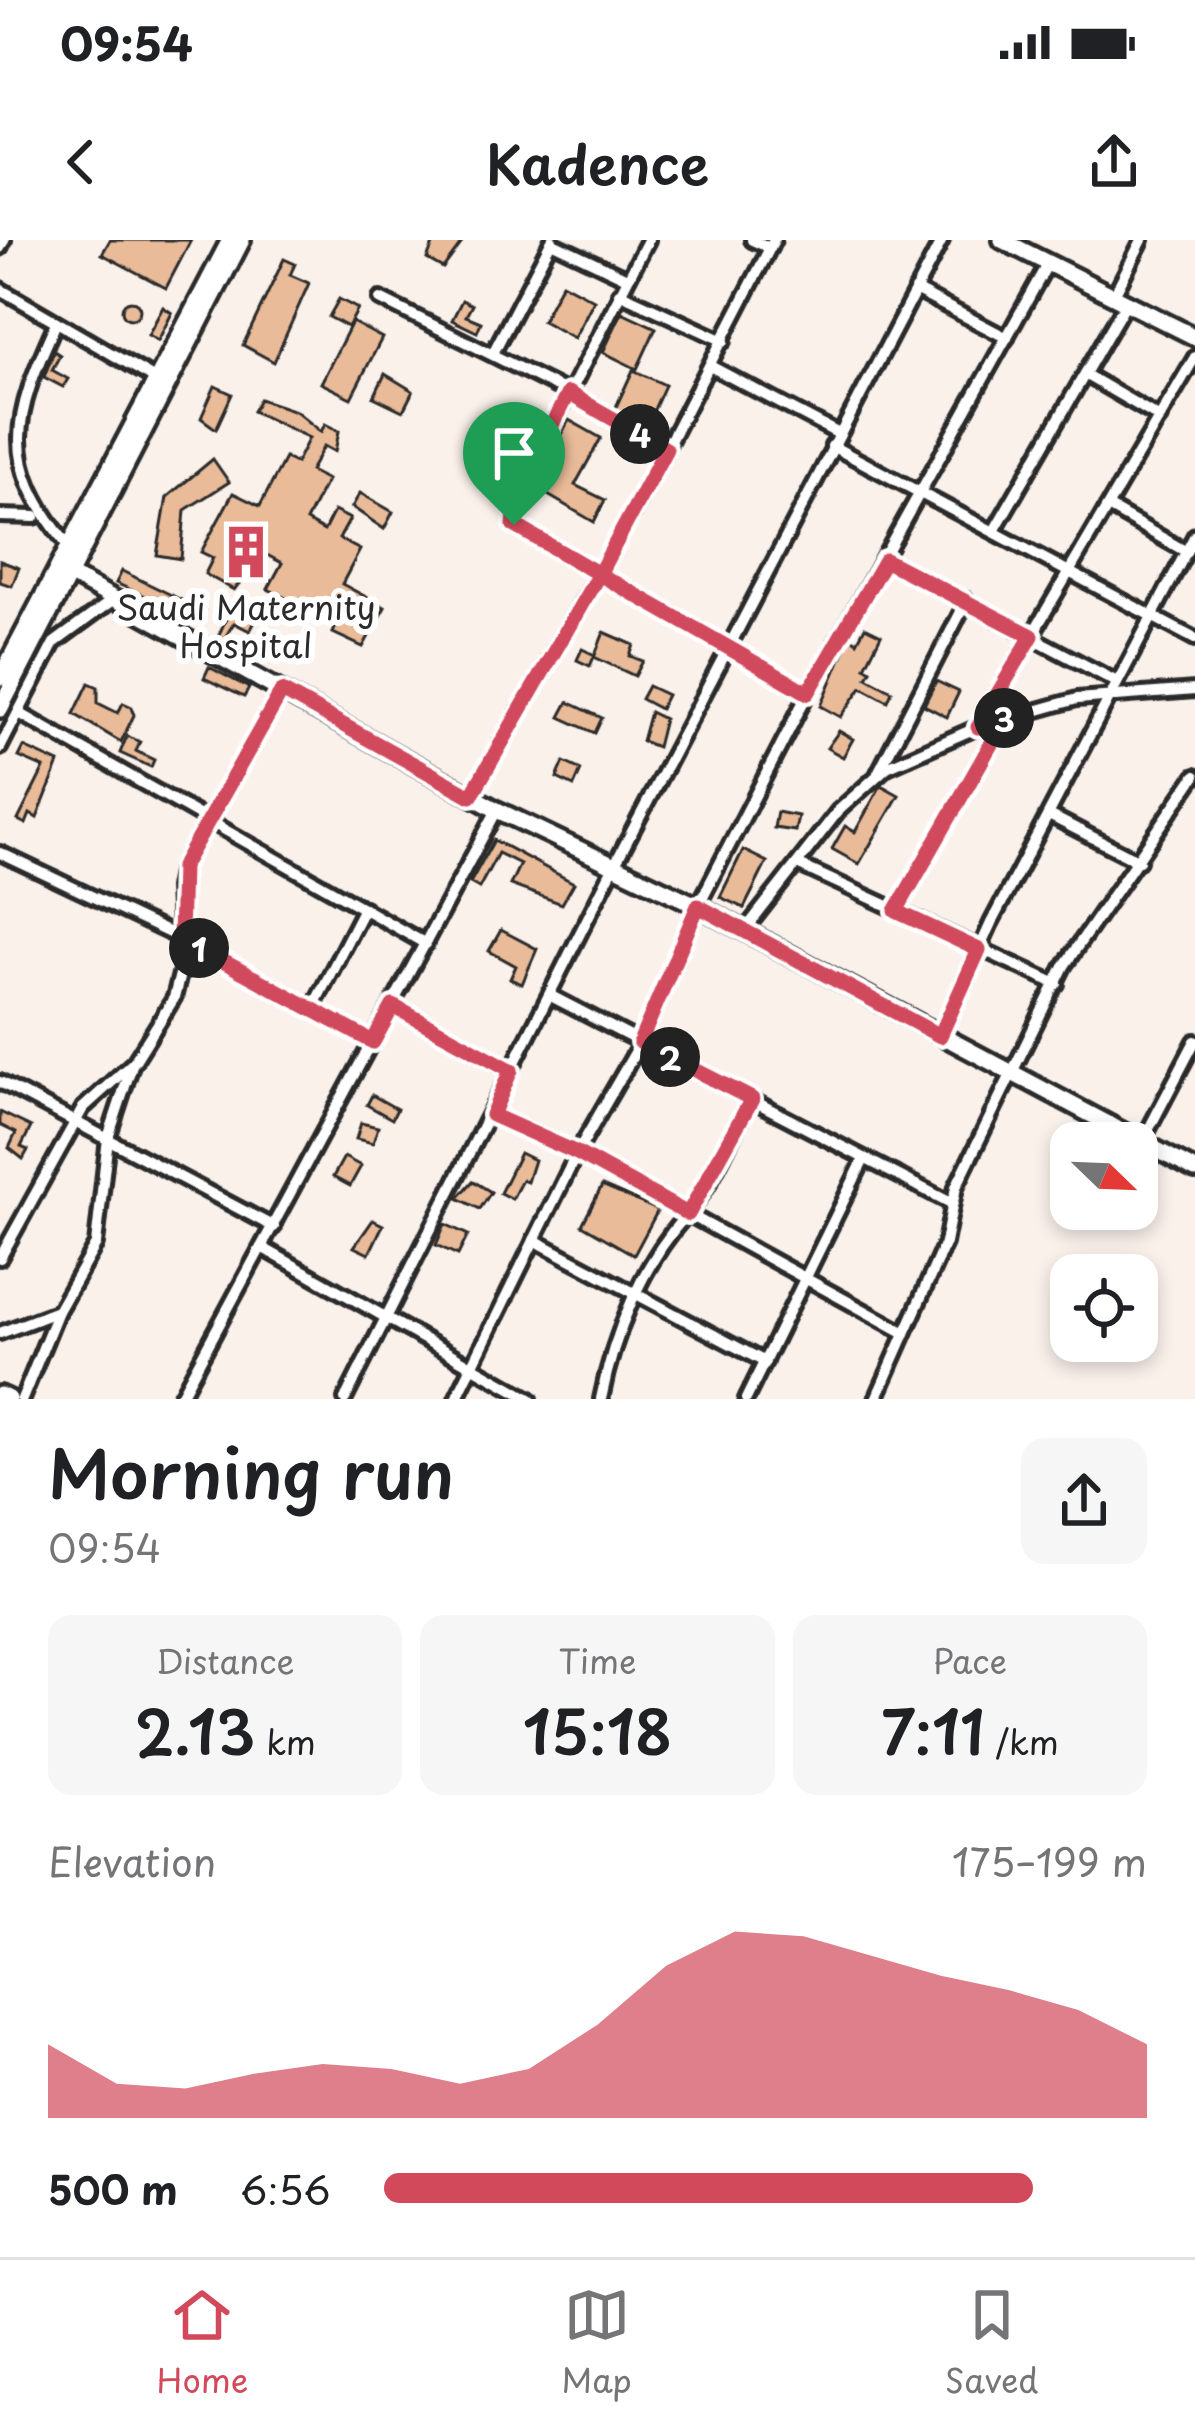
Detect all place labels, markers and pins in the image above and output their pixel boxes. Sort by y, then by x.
pin [463,402,565,525]
pin: 4 [610,404,670,464]
building icon: Saudi Maternity Hospital [217,523,275,581]
place label: Saudi Maternity Hospital [116,581,376,669]
pin: 3 [974,688,1034,748]
pin: 1 [169,918,229,978]
pin: 2 [640,1027,700,1087]

